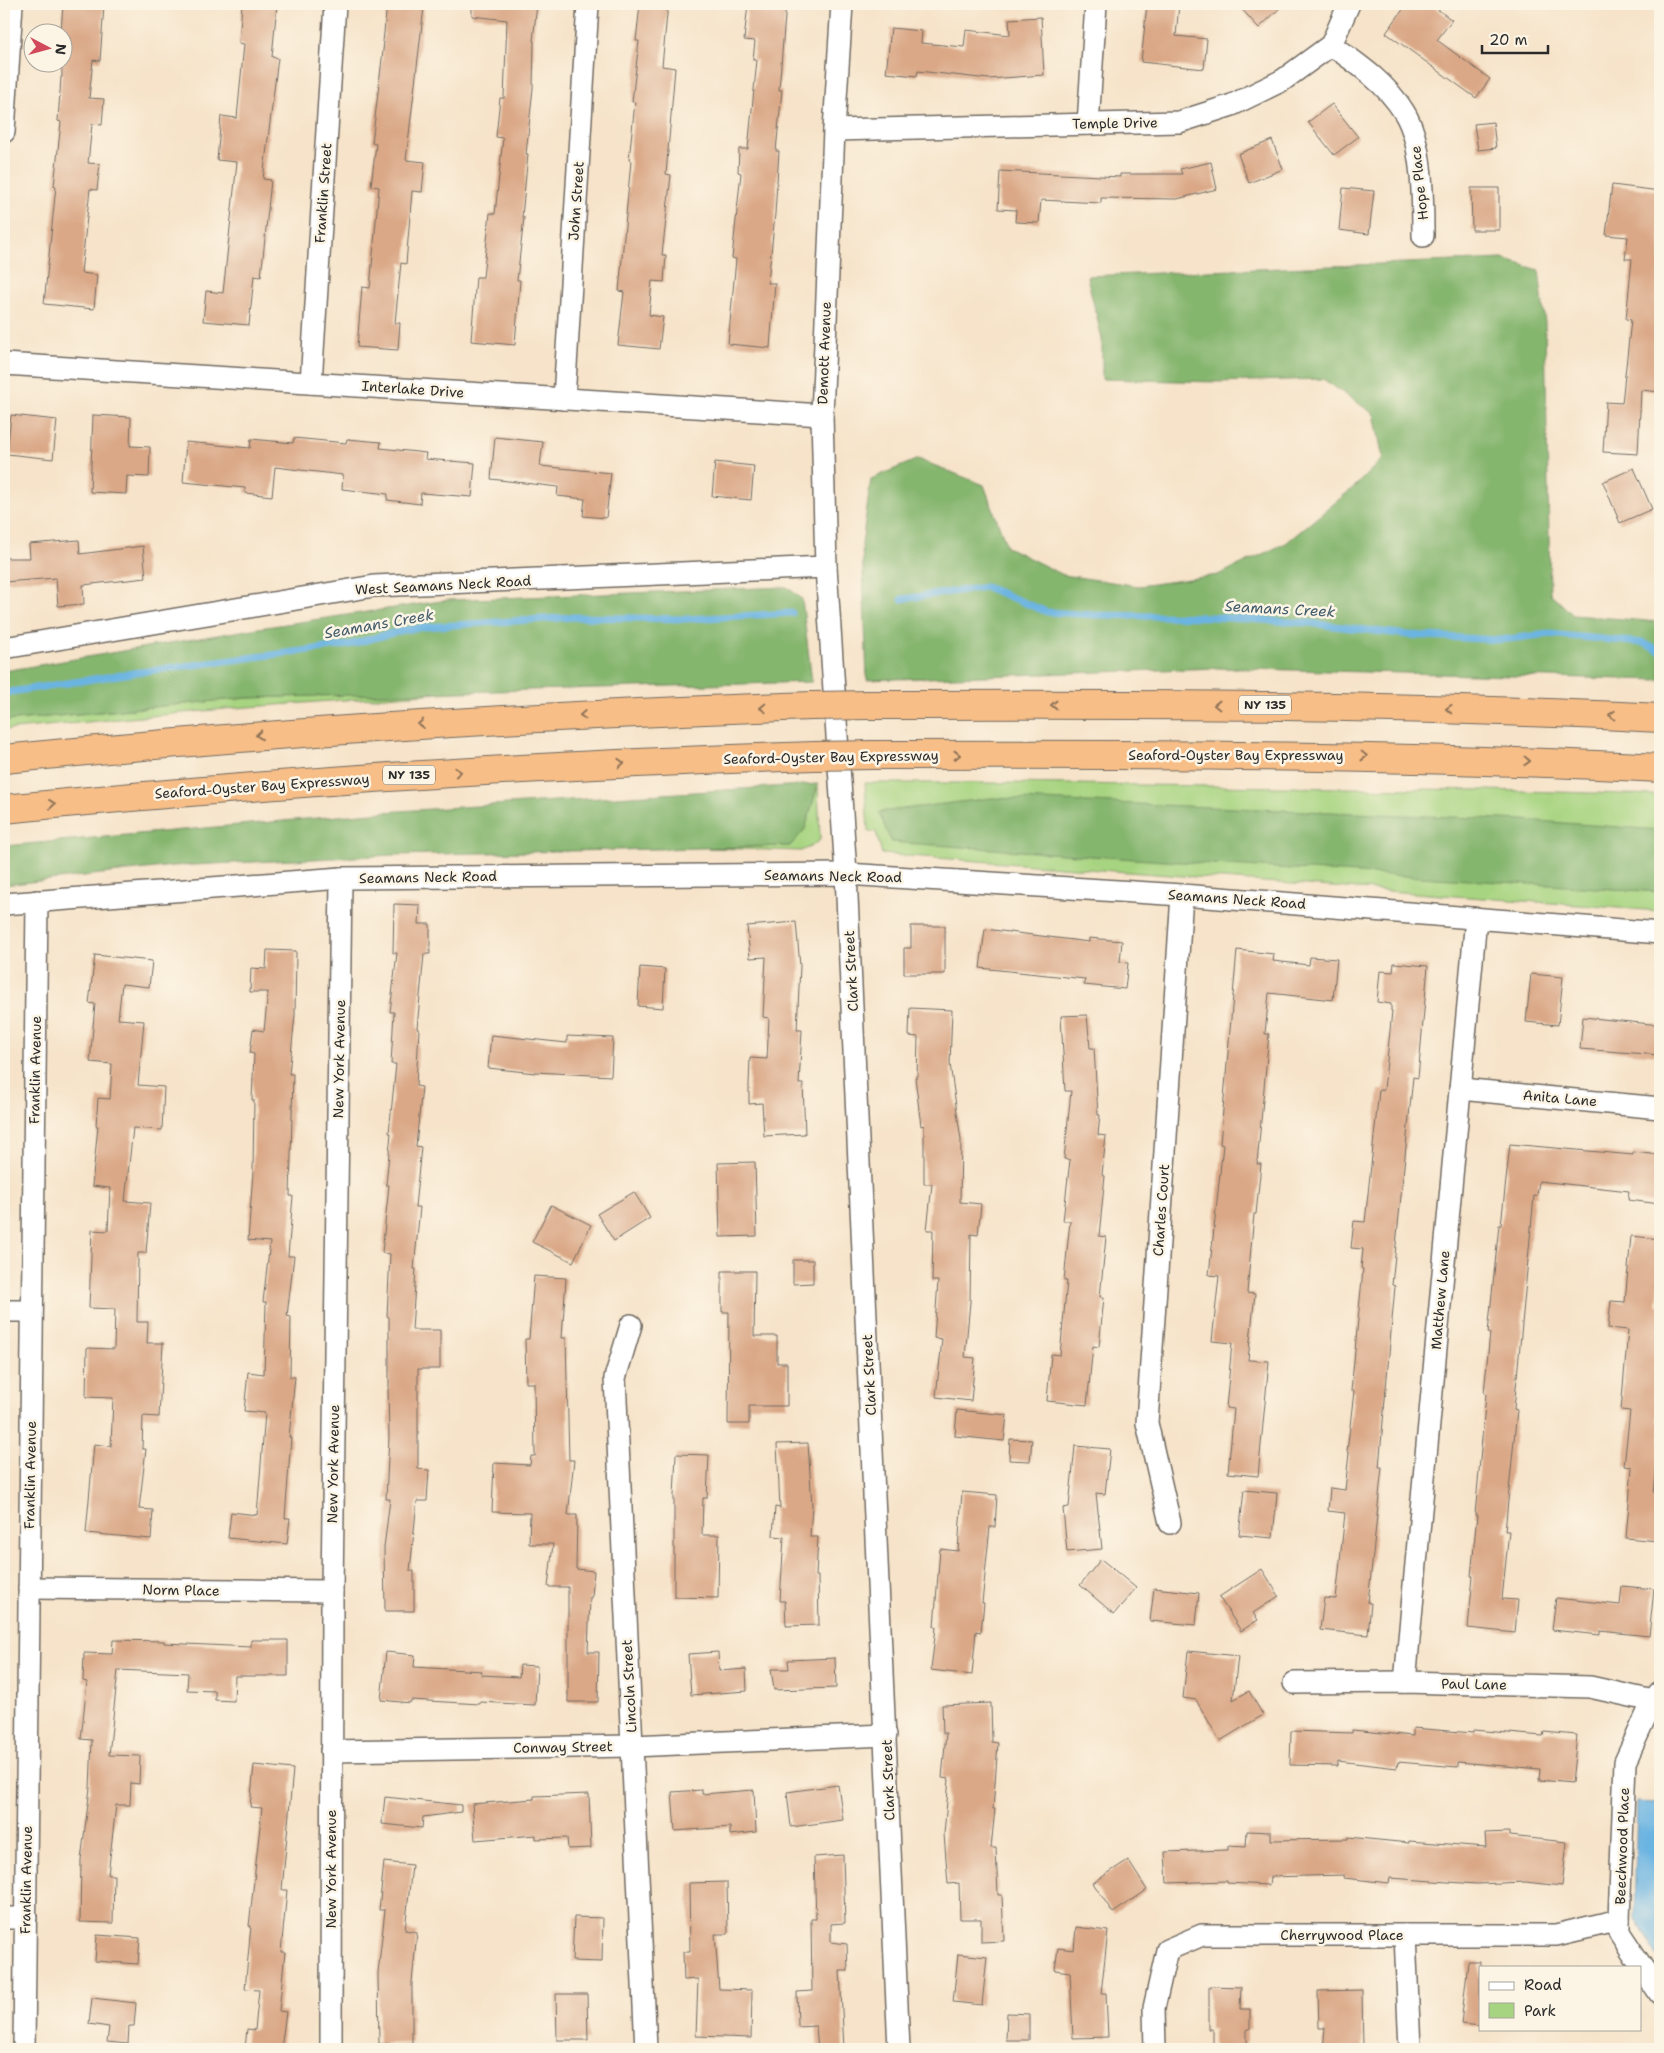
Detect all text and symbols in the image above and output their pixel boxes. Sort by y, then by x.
north arrow [22,22,72,72]
scale bar [1482,22,1548,54]
text: 20 m [1489,30,1528,50]
text: N [51,43,70,56]
street label: Temple Drive [1072,113,1158,133]
street label: Franklin Street [311,142,335,244]
street label: Hope Place [1406,145,1432,221]
street label: John Street [564,161,588,241]
street label: Demott Avenue [813,301,835,405]
street label: Interlake Drive [361,376,465,402]
street label: West Seamans Neck Road [355,571,532,599]
water label: Seamans Creek [1224,596,1336,622]
water label: Seamans Creek [323,604,436,643]
road number: NY 135 [1239,696,1291,714]
one-way arrow [1050,700,1058,710]
one-way arrow [1212,700,1220,710]
one-way arrow [759,702,767,713]
one-way arrow [1445,704,1452,714]
one-way arrow [579,709,587,720]
one-way arrow [1607,710,1615,721]
one-way arrow [417,719,425,730]
one-way arrow [255,729,263,740]
street label: Seaford-Oyster Bay Expressway [723,746,939,768]
street label: Seaford-Oyster Bay Expressway [1128,746,1344,764]
one-way arrow [954,750,961,760]
one-way arrow [1361,751,1369,762]
one-way arrow [1523,756,1531,767]
one-way arrow [617,757,625,768]
road number: NY 135 [383,766,435,784]
one-way arrow [455,766,463,777]
street label: Seaford-Oyster Bay Expressway [154,770,370,802]
one-way arrow [49,799,57,810]
street label: Seamans Neck Road [764,866,902,886]
street label: Seamans Neck Road [359,867,497,887]
street label: Seamans Neck Road [1168,885,1307,913]
street label: Clark Street [840,930,862,1012]
street label: New York Avenue [329,999,349,1119]
street label: Franklin Avenue [25,1016,45,1124]
street label: Anita Lane [1522,1086,1598,1110]
street label: Charles Court [1149,1163,1173,1257]
street label: Matthew Lane [1427,1250,1453,1350]
street label: Clark Street [858,1334,880,1416]
street label: New York Avenue [323,1404,343,1524]
street label: Franklin Avenue [20,1421,40,1529]
street label: Norm Place [142,1580,220,1600]
street label: Lincoln Street [618,1639,640,1733]
street label: Paul Lane [1441,1674,1507,1694]
street label: Conway Street [513,1737,613,1757]
street label: Clark Street [878,1739,898,1821]
street label: Beechwood Place [1611,1787,1633,1905]
street label: New York Avenue [322,1810,340,1928]
street label: Franklin Avenue [16,1826,36,1934]
street label: Cherrywood Place [1280,1926,1404,1944]
legend [1479,1966,1642,2030]
text: Road [1524,1975,1562,1995]
text: Park [1524,2001,1556,2021]

